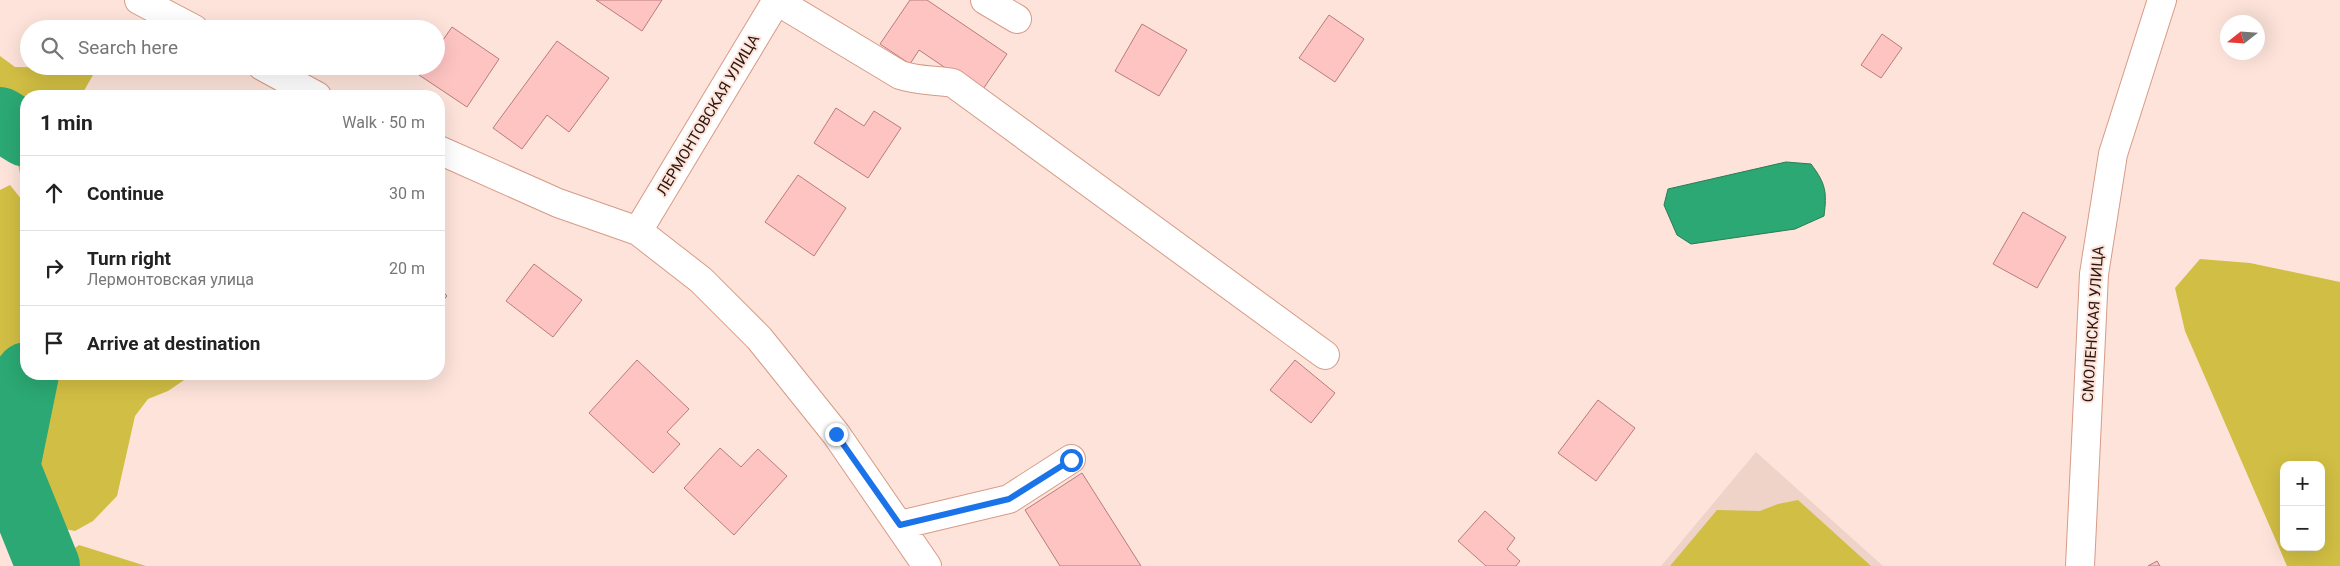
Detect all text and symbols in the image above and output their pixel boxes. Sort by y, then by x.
north arrow [2220,15,2265,60]
search box [20,20,445,75]
street label: ЛЕРМОНТОВСКАЯ УЛИЦА [653,31,763,199]
icon: search [38,34,66,62]
text: Search here [78,36,178,59]
text: 1 min [40,111,93,135]
text: Walk · 50 m [342,113,425,132]
icon: ahead [40,179,68,207]
text: Continue [87,182,164,205]
text: 30 m [389,184,425,203]
street label: СМОЛЕНСКАЯ УЛИЦА [2079,245,2107,403]
text: Turn right [87,247,171,270]
icon: right [40,254,68,282]
text: 20 m [389,259,425,278]
text: Лермонтовская улица [87,270,254,289]
icon: arrive [40,329,68,357]
text: Arrive at destination [87,332,260,355]
route end [825,423,848,446]
route start [1060,449,1083,472]
map controls [2280,461,2325,551]
button: + [2280,461,2325,506]
button: − [2280,506,2325,551]

